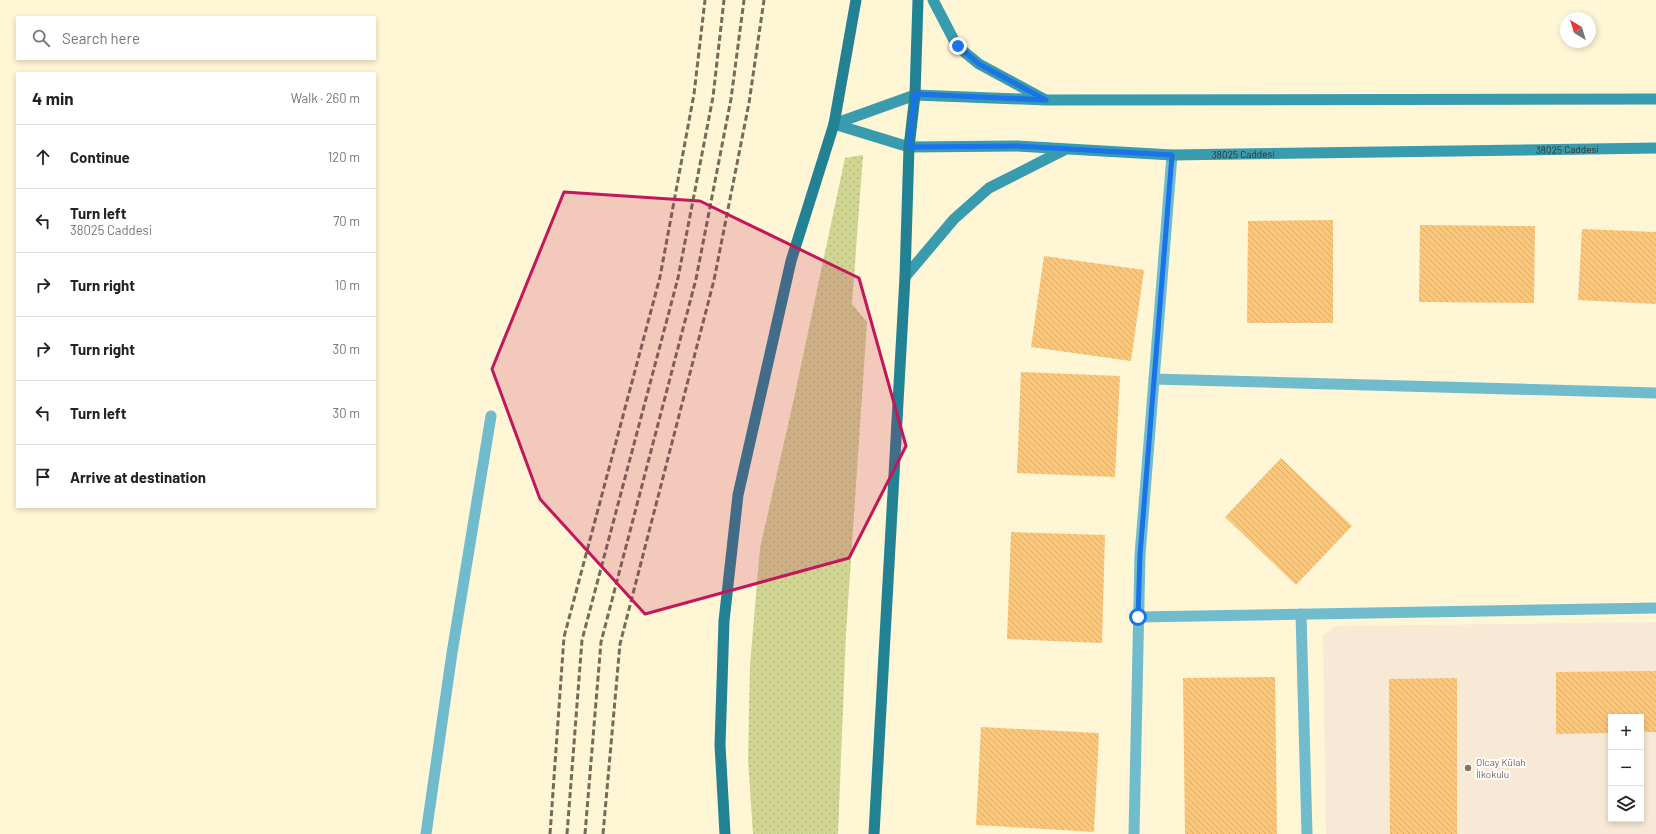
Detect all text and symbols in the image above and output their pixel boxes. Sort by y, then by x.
north arrow [1560,12,1596,48]
search box [16,16,376,60]
icon: search [30,27,52,49]
text: Search here [62,29,140,47]
route end [949,37,967,55]
text: 4 min [32,88,74,108]
text: Walk · 260 m [291,90,360,106]
street label: 38025 Caddesi [1536,143,1599,156]
icon: ahead [32,146,54,168]
text: Continue [70,148,130,166]
street label: 38025 Caddesi [1212,148,1275,160]
text: 120 m [328,149,360,165]
text: Turn left [70,204,126,222]
icon: left [32,210,54,232]
text: 70 m [333,213,360,229]
text: 38025 Caddesi [70,222,152,238]
icon: right [32,274,54,296]
text: Turn right [70,276,135,294]
text: 10 m [335,277,360,293]
icon: right [32,338,54,360]
text: Turn right [70,340,135,358]
text: 30 m [333,341,360,357]
icon: left [32,402,54,424]
text: Turn left [70,404,126,422]
text: 30 m [333,405,360,421]
icon: arrive [32,466,54,488]
text: Arrive at destination [70,468,206,486]
route start [1129,608,1147,626]
map controls [1608,714,1644,822]
button: + [1608,714,1644,750]
button: − [1608,750,1644,786]
place label: Olcay Külah İlkokulu [1476,756,1526,780]
marker: Olcay Külah İlkokulu [1463,763,1473,773]
button: layers [1608,786,1644,822]

